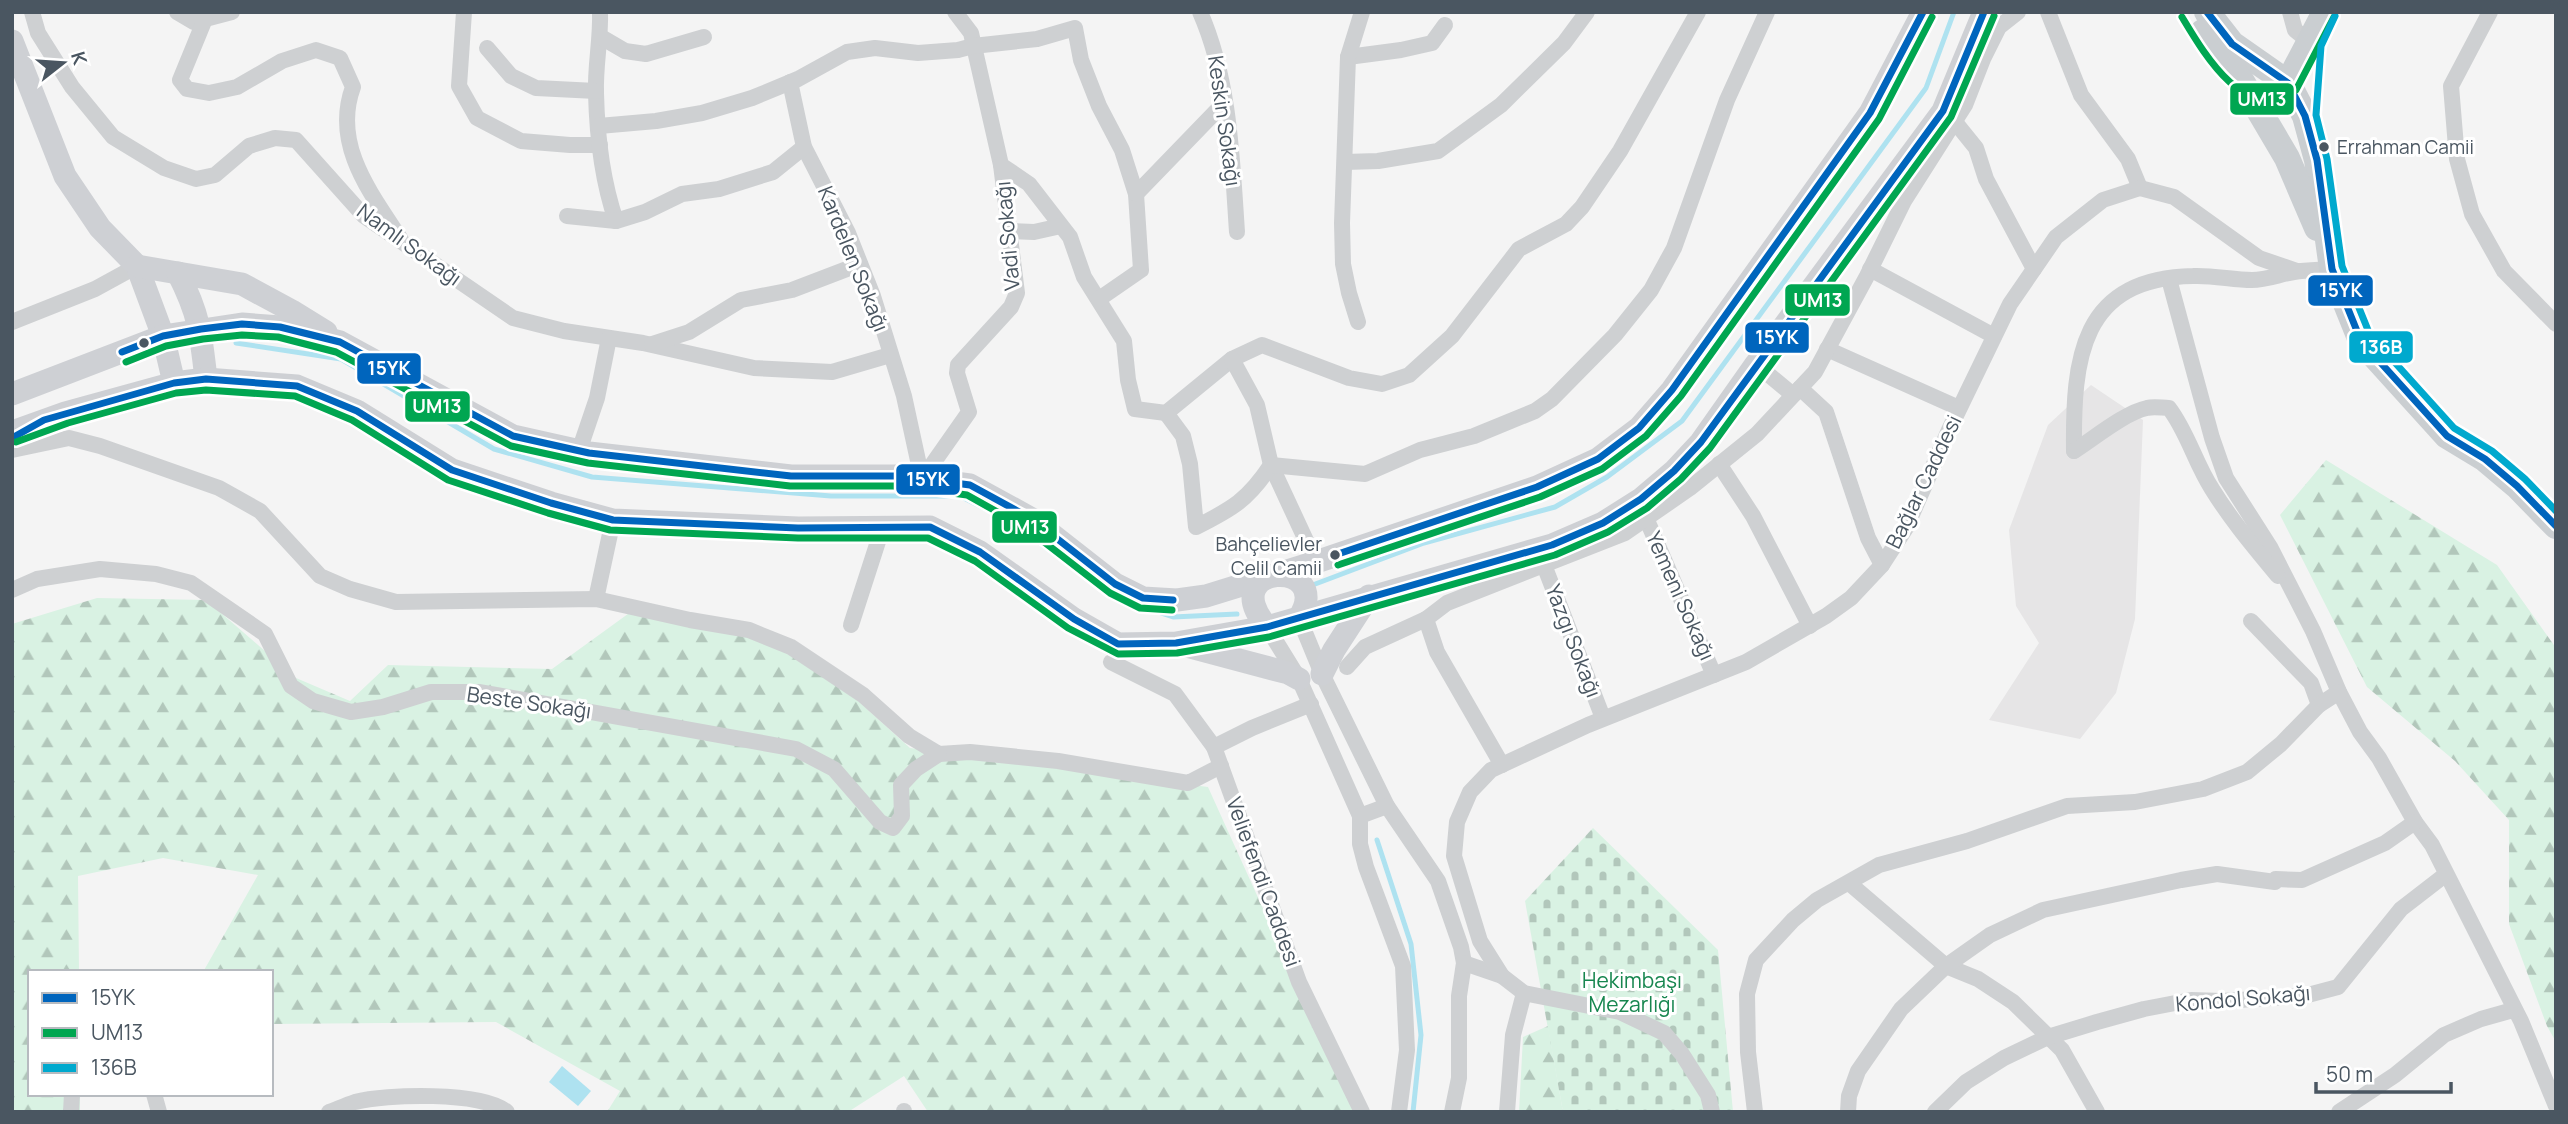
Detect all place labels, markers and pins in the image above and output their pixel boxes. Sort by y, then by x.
place label: Errahman Camii [2337,134,2474,160]
marker: Errahman Camii [2317,140,2331,154]
unlabelled marker [137,336,151,350]
place label: Bahçelievler Celil Camii [1216,531,1322,581]
marker: Bahçelievler Celil Camii [1328,548,1342,562]

